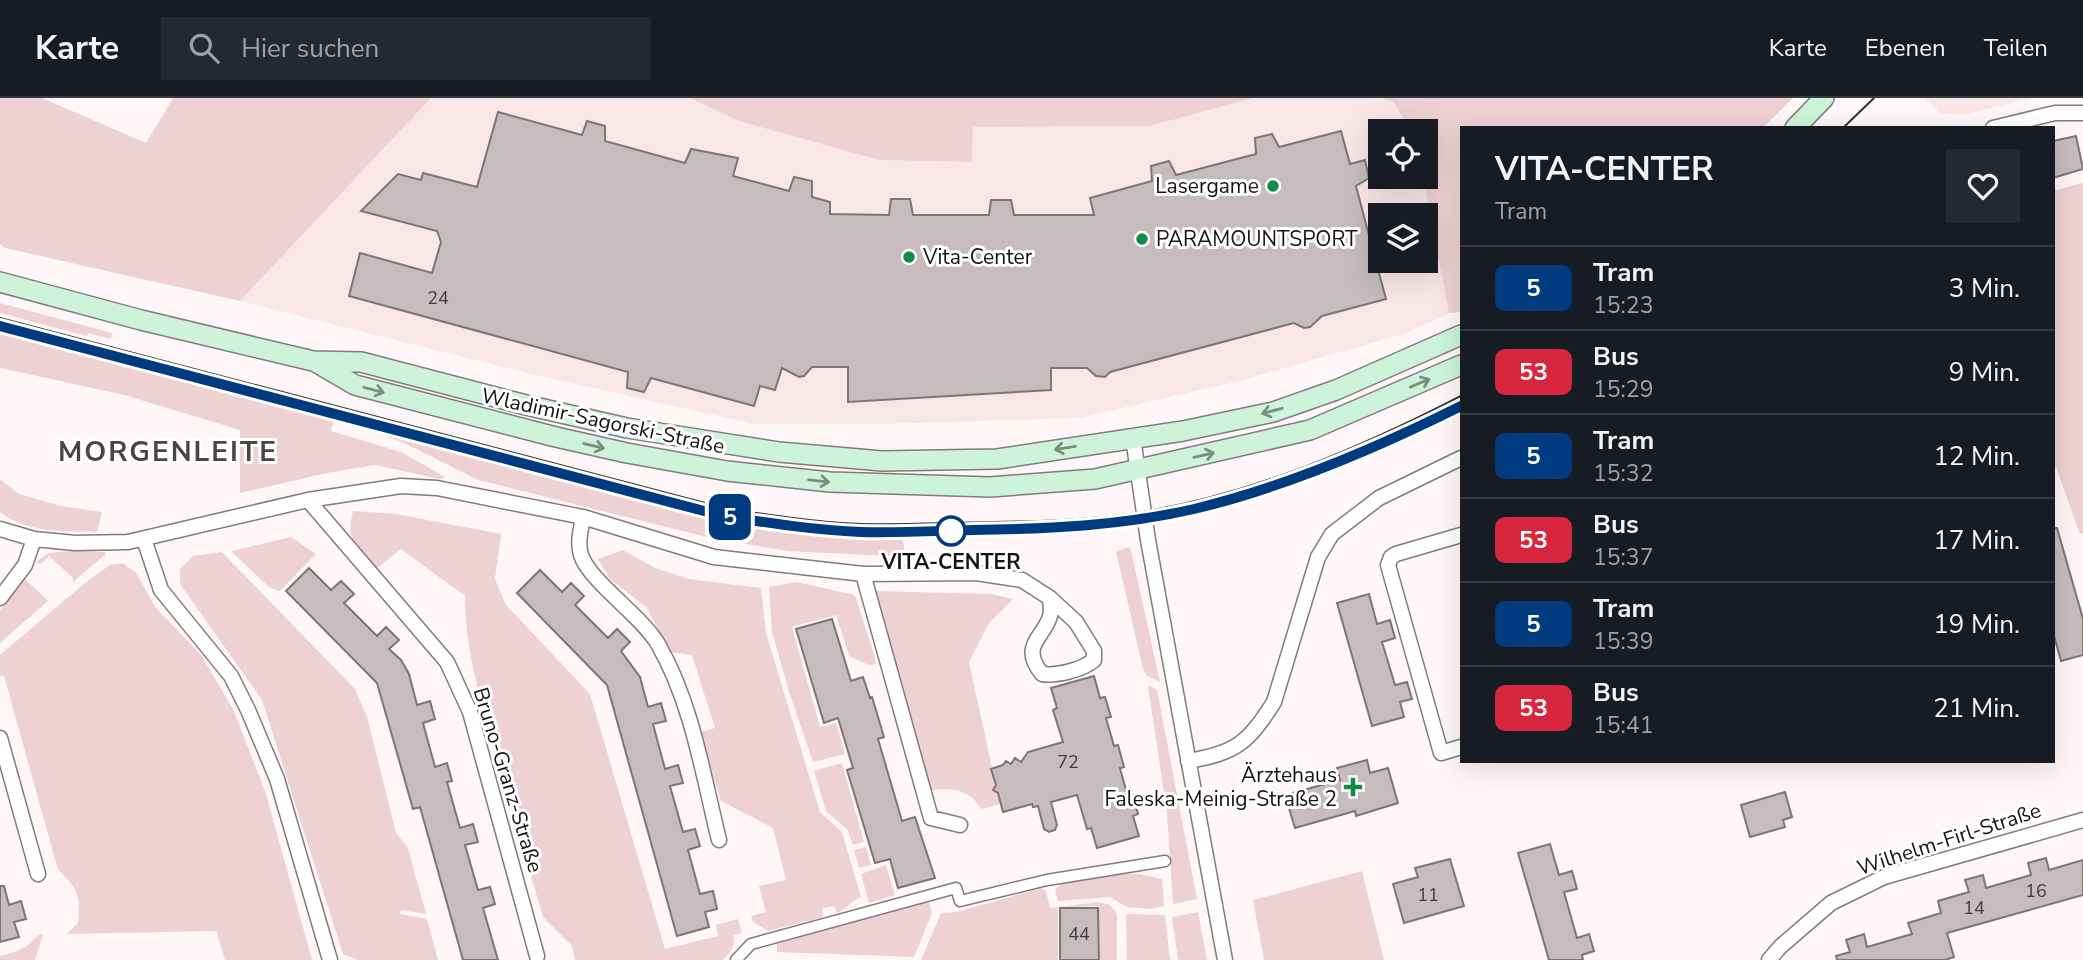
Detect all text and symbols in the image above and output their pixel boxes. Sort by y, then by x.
search box [161,17,651,80]
text: Karte [35,26,119,71]
icon: search [185,29,223,67]
text: Hier suchen [241,31,379,66]
text: Karte [1769,32,1827,64]
text: Ebenen [1865,32,1946,64]
text: Teilen [1984,32,2048,64]
map controls [1368,119,1438,273]
button: locate [1368,119,1438,189]
text: VITA-CENTER [1495,147,1714,192]
button: heart [1946,149,2020,223]
place label: Lasergame [1155,172,1259,200]
marker: Lasergame [1265,178,1281,194]
text: Tram [1495,196,1547,227]
button: layers [1368,203,1438,273]
place label: PARAMOUNTSPORT [1156,225,1358,253]
marker: PARAMOUNTSPORT [1134,231,1150,247]
place label: Vita-Center [922,243,1033,271]
marker: Vita-Center [901,249,917,265]
text: Tram [1593,255,1654,290]
text: 3 Min. [1949,271,2020,306]
text: 5 [1526,272,1541,304]
house number: 24 [427,286,449,310]
text: 15:23 [1593,290,1653,321]
text: Bus [1593,339,1639,374]
text: 9 Min. [1949,355,2020,390]
text: 53 [1519,356,1548,388]
text: 15:29 [1593,374,1653,405]
one-way arrow [1408,376,1430,389]
street label: Wladimir-Sagorski-Straße [479,382,727,460]
one-way arrow [362,384,385,397]
one-way arrow [1261,405,1283,418]
text: Tram [1593,423,1654,458]
district label: MORGENLEITE [58,433,278,471]
text: 12 Min. [1933,439,2020,474]
one-way arrow [582,440,605,453]
text: 5 [1526,440,1541,472]
one-way arrow [1054,442,1077,455]
one-way arrow [1193,447,1215,460]
text: 15:32 [1593,458,1653,489]
one-way arrow [807,474,830,487]
line badge: 5 [707,494,753,540]
text: 5 [723,501,737,533]
text: Bus [1593,507,1639,542]
marker: VITA-CENTER [936,516,966,546]
text: 17 Min. [1933,523,2020,558]
text: 53 [1519,524,1548,556]
text: 15:37 [1593,542,1653,573]
place label: VITA-CENTER [880,548,1021,576]
text: Tram [1593,591,1654,626]
text: 19 Min. [1933,607,2020,642]
text: 5 [1526,608,1541,640]
text: 15:39 [1593,626,1653,657]
text: Bus [1593,675,1639,710]
street label: Bruno-Granz-Straße [467,684,549,876]
text: 21 Min. [1933,691,2020,726]
text: 53 [1519,692,1548,724]
text: 15:41 [1593,710,1653,741]
house number: 72 [1057,750,1079,774]
place label: Ärztehaus Faleska-Meinig-Straße 2 [1105,761,1337,813]
marker: Ärztehaus Faleska-Meinig-Straße 2 [1343,777,1363,797]
street label: Wilhelm-Firl-Straße [1854,796,2044,882]
house number: 16 [2025,879,2047,903]
house number: 11 [1417,883,1439,907]
house number: 14 [1963,896,1985,920]
house number: 44 [1068,922,1090,946]

